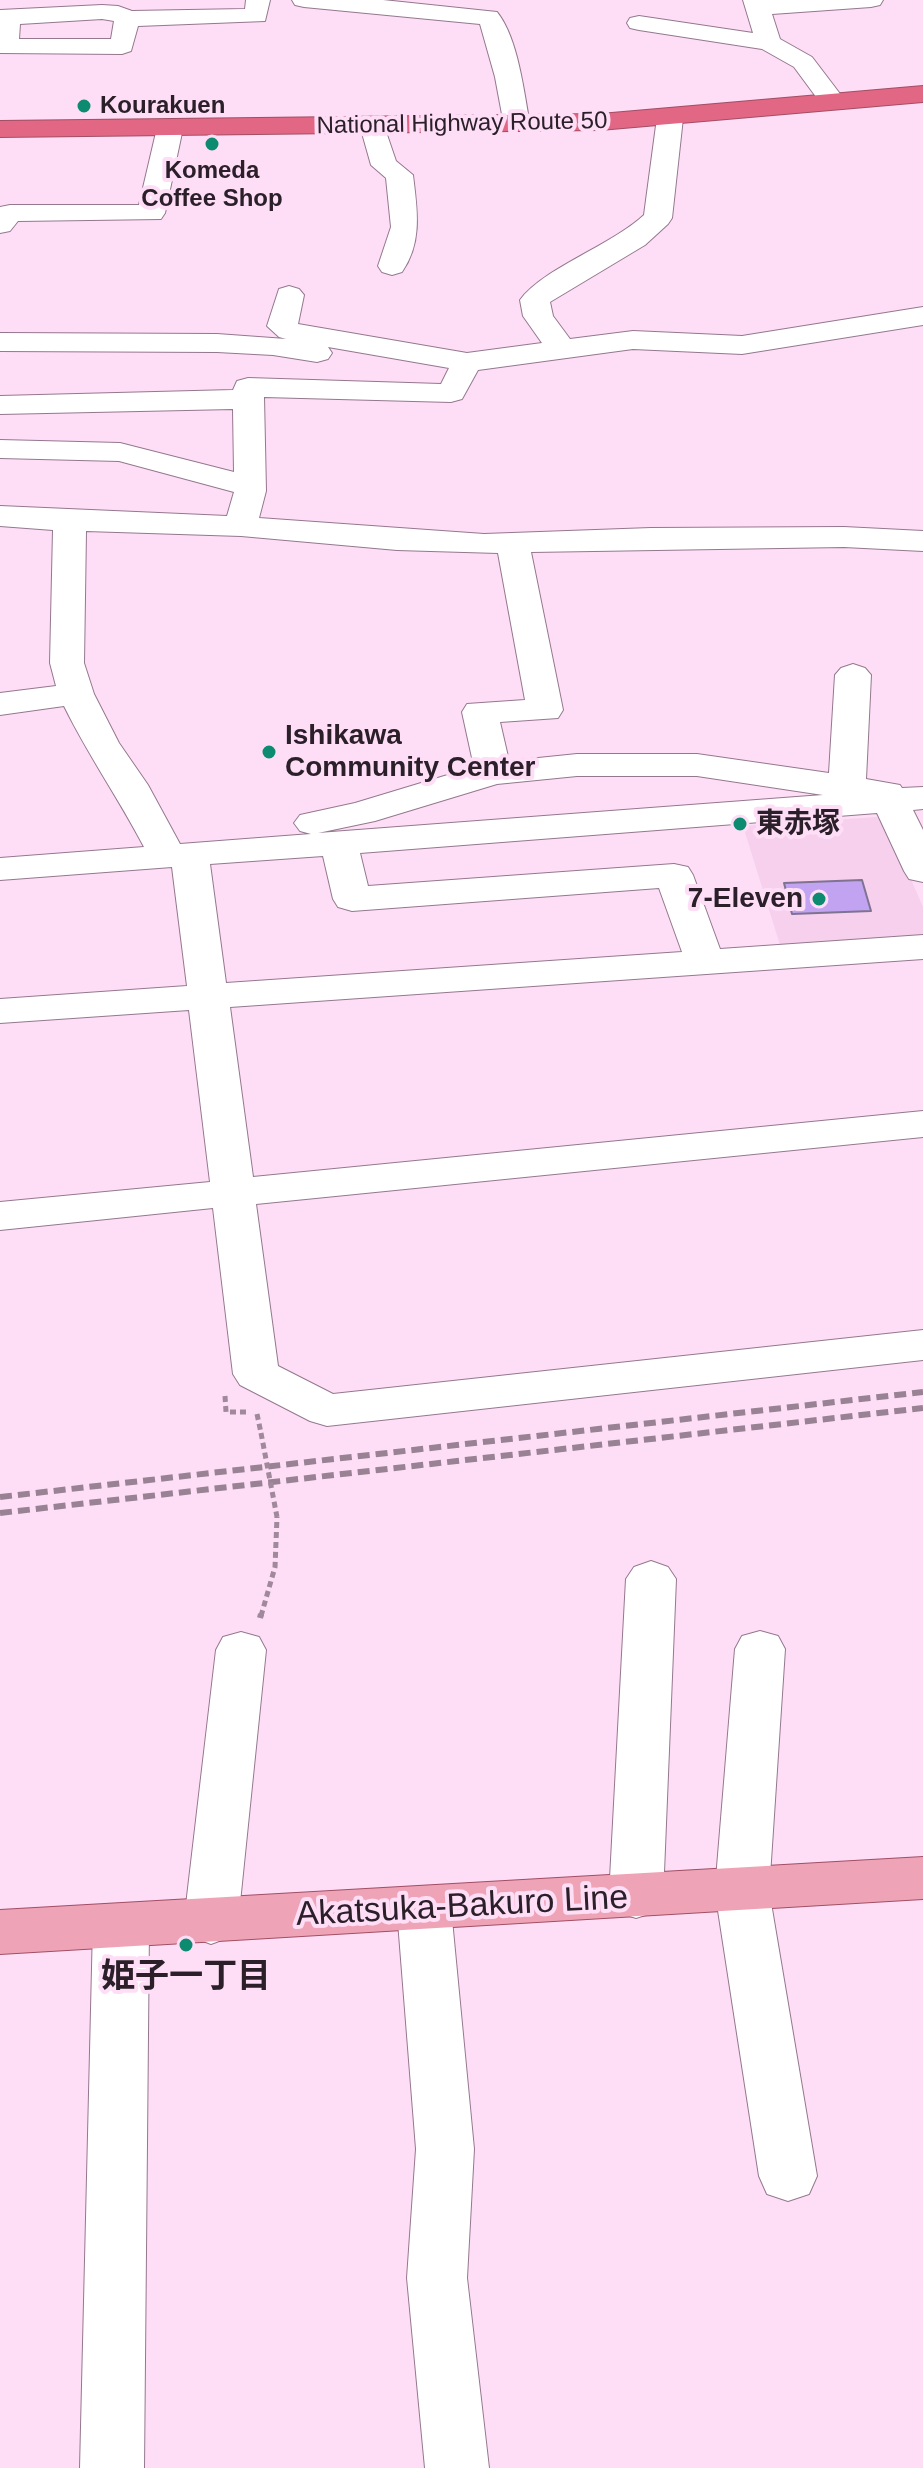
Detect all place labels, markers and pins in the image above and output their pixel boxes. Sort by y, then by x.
place label: Kourakuen [100,92,225,120]
marker: Kourakuen [75,97,93,115]
marker: Komeda Coffee Shop [203,135,221,153]
place label: Komeda Coffee Shop [141,157,283,213]
place label: Ishikawa Community Center [285,719,535,785]
marker: Ishikawa Community Center [260,743,278,761]
place label: 東赤塚 [756,807,840,841]
marker: 東赤塚 [731,815,749,833]
place label: 7-Eleven [688,882,803,916]
marker: 7-Eleven [810,890,828,908]
marker: 姫子一丁目 [177,1936,195,1954]
place label: 姫子一丁目 [101,1958,271,1998]

